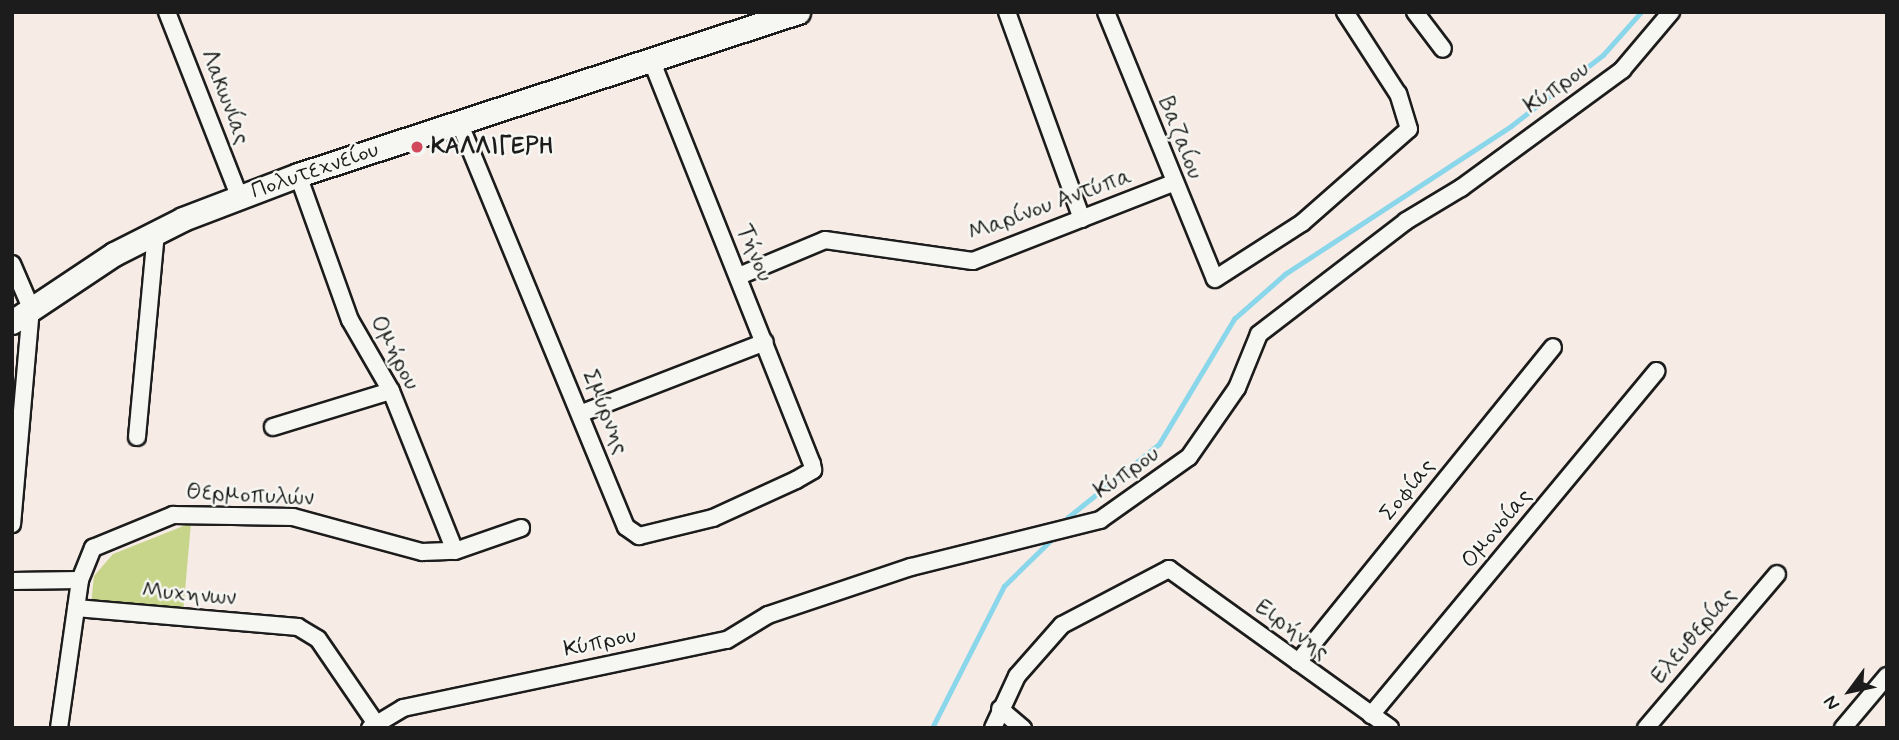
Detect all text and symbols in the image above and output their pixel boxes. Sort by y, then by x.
street label: Λακωνίας [194,46,256,148]
street label: Κύπρου [1519,56,1595,120]
street label: Βαζαίου [1152,93,1208,183]
place label: ΚΑΛΛΙΓΕΡΗ [431,133,554,161]
street label: Πολυτεχνείου [248,136,382,206]
marker: ΚΑΛΛΙΓΕΡΗ [409,139,425,155]
street label: Μαρίνου Αντύπα [965,163,1135,247]
street label: Τήνου [730,220,778,286]
street label: Ομήρου [363,311,425,395]
street label: Σμύρνης [576,366,634,458]
street label: Κύπρου [1089,441,1165,505]
street label: Σοφίας [1375,453,1441,527]
street label: Θερμοπυλών [185,479,315,513]
street label: Ομονοίας [1456,483,1538,575]
street label: Μυχηνων [141,577,237,613]
street label: Ελευθερίας [1646,582,1742,690]
street label: Ειρήνης [1249,594,1335,666]
street label: Κύπρου [561,622,639,664]
north arrow [1815,656,1885,726]
text: N [1818,691,1846,715]

